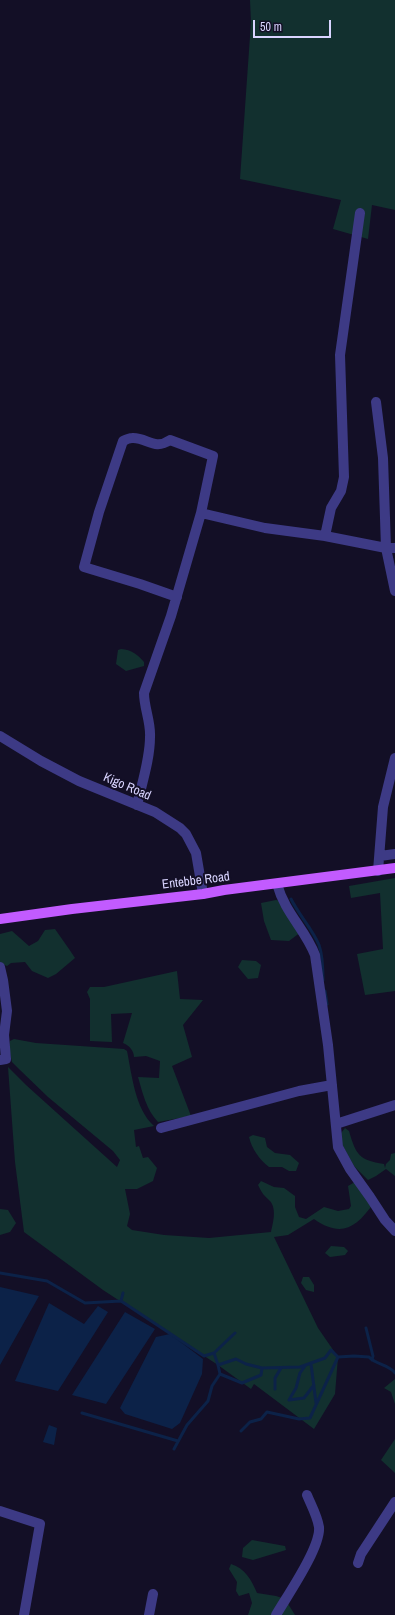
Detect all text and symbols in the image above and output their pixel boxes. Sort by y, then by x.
scale bar [255,12,333,38]
text: 50 m [260,19,282,35]
street label: Kigo Road [101,770,153,804]
street label: Entebbe Road [161,869,231,893]

